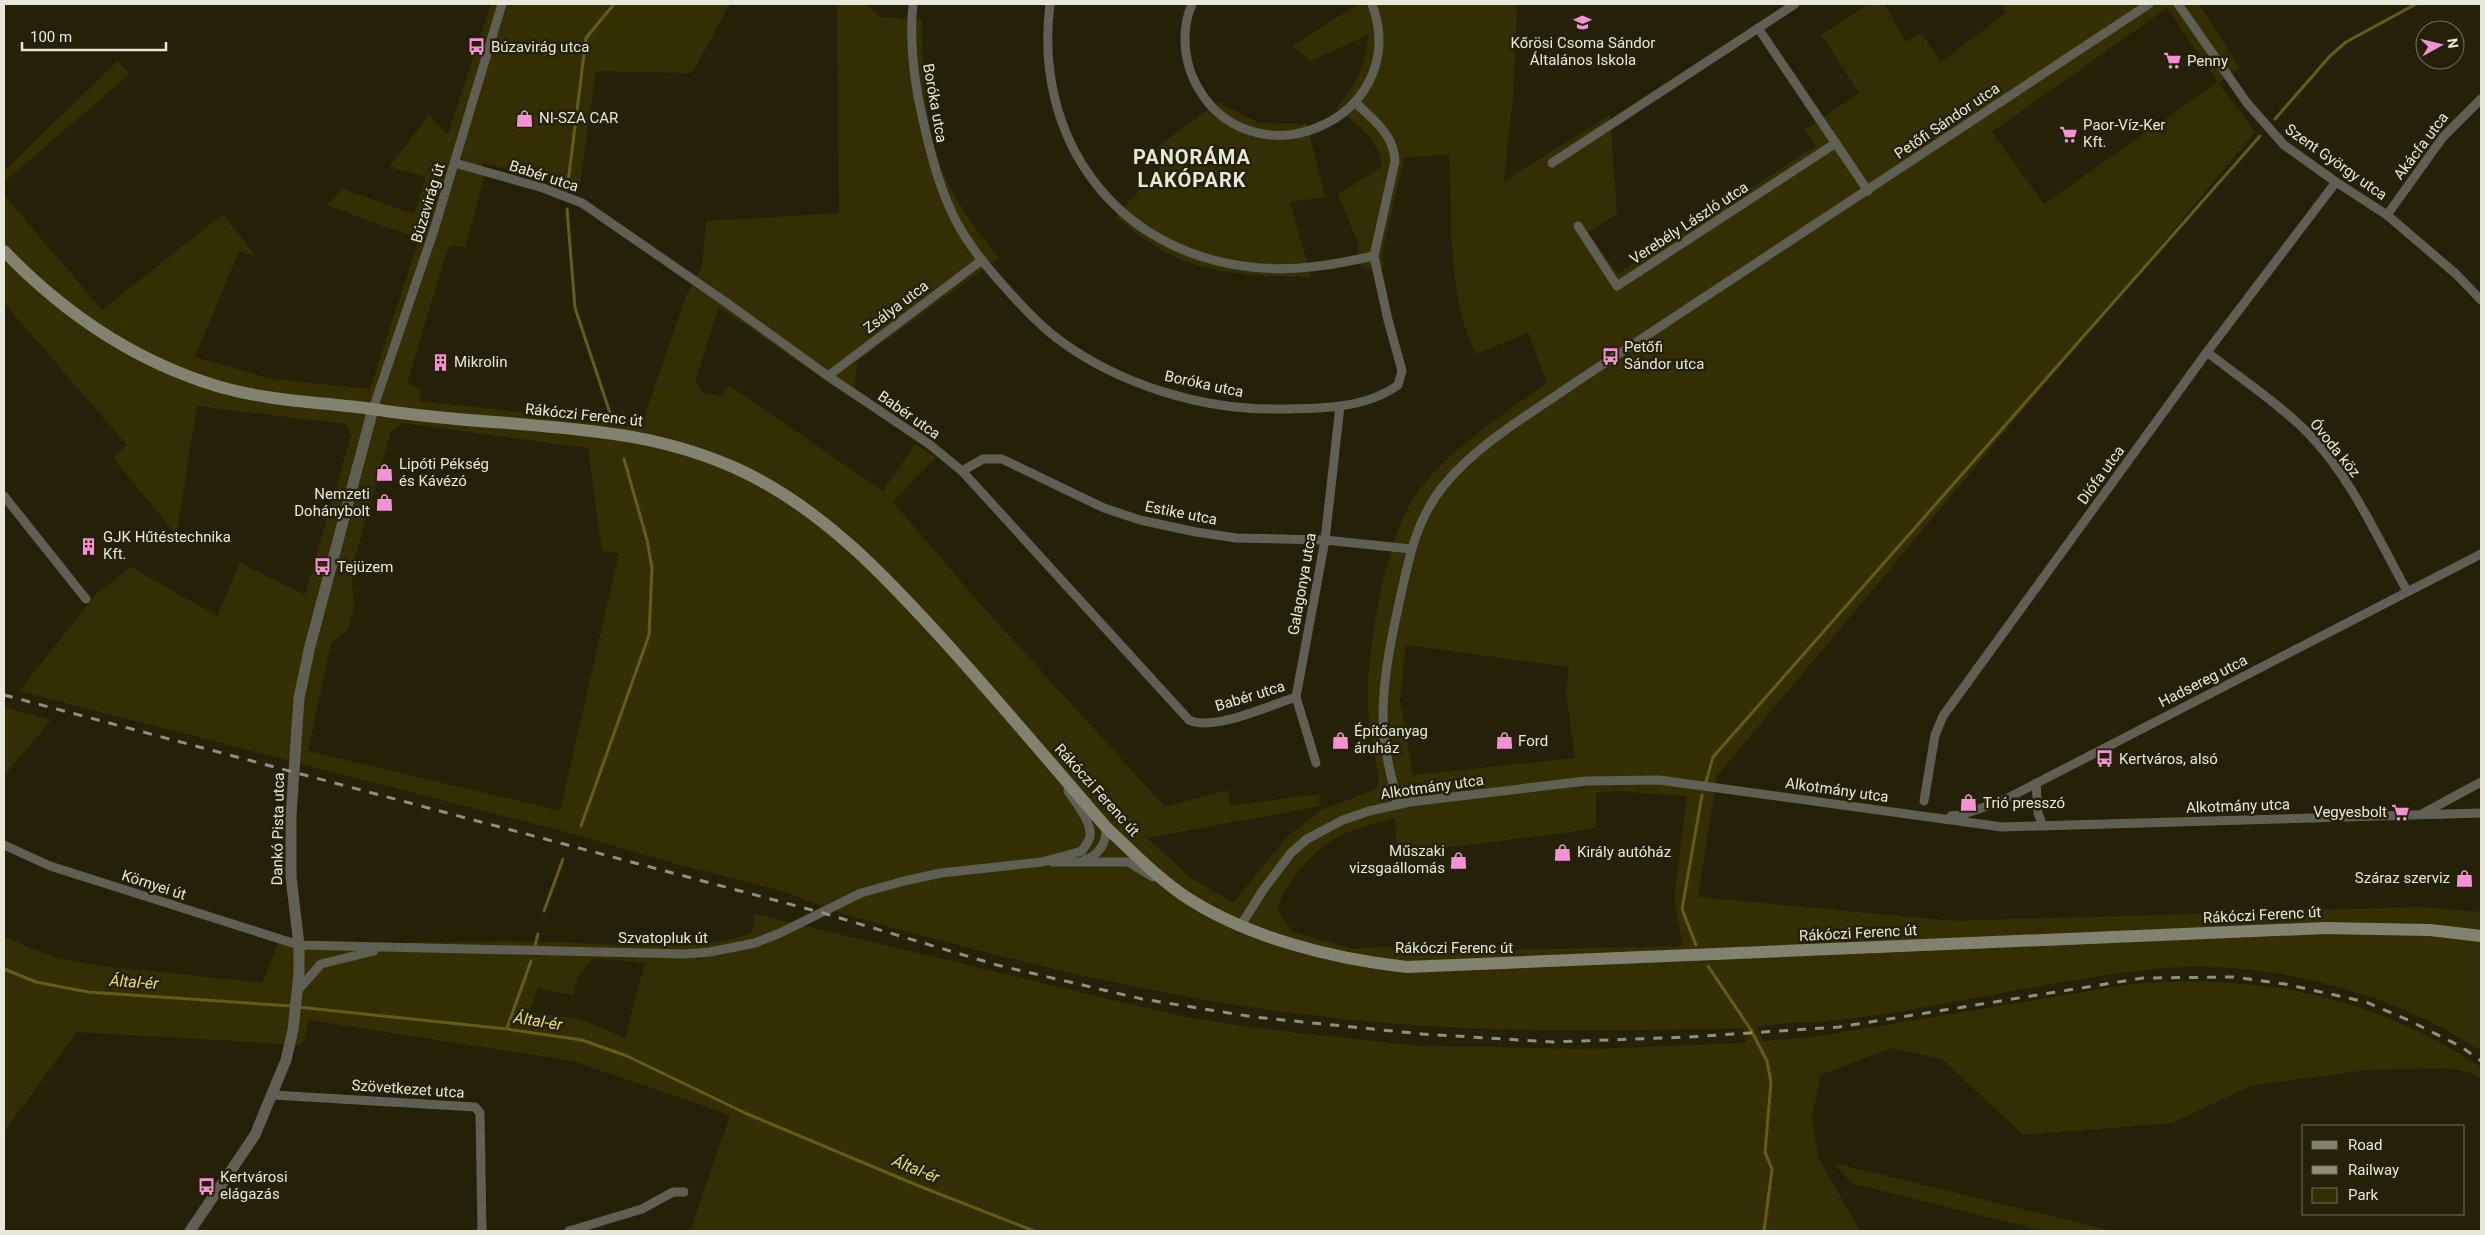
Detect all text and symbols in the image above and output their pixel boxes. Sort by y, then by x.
school or university icon: Kőrösi Csoma Sándor Általános Iskola [1573,12,1593,32]
scale bar [22,20,166,52]
north arrow [2415,20,2465,70]
text: 100 m [30,28,72,46]
place label: Kőrösi Csoma Sándor Általános Iskola [1511,34,1655,69]
bus stop icon: Búzavirág utca [467,37,487,57]
text: N [2444,37,2461,49]
place label: Búzavirág utca [491,38,589,56]
supermarket icon: Penny [2163,51,2183,71]
place label: Penny [2187,52,2228,70]
street label: Boróka utca [919,62,951,144]
street label: Petőfi Sándor utca [1891,79,2003,163]
shop icon: NI-SZA CAR [515,108,535,128]
place label: NI-SZA CAR [539,109,618,127]
street label: Akácfa utca [2390,109,2452,183]
place label: Paor-Víz-Ker Kft. [2083,116,2165,151]
street label: Szent György utca [2282,120,2390,204]
supermarket icon: Paor-Víz-Ker Kft. [2059,124,2079,144]
district label: PANORÁMA LAKÓPARK [1133,145,1251,192]
street label: Babér utca [507,156,581,196]
street label: Búzavirág út [407,161,449,245]
street label: Verebély László utca [1626,178,1752,268]
street label: Zsálya utca [860,277,932,337]
place label: Petőfi Sándor utca [1624,338,1704,373]
bus stop icon: Petőfi Sándor utca [1600,346,1620,366]
building icon: Mikrolin [430,352,450,372]
place label: Mikrolin [454,353,507,371]
street label: Boróka utca [1163,367,1245,401]
street label: Babér utca [874,387,944,443]
street label: Rákóczi Ferenc út [524,400,644,430]
street label: Óvoda köz [2306,415,2364,481]
street label: Diófa utca [2074,442,2128,508]
place label: Lipóti Pékség és Kávézó [399,455,489,490]
shop icon: Lipóti Pékség és Kávézó [375,463,395,483]
place label: Nemzeti Dohánybolt [294,485,370,520]
shop icon: Nemzeti Dohánybolt [374,493,394,513]
street label: Estike utca [1143,497,1219,529]
place label: GJK Hűtéstechnika Kft. [103,528,231,563]
street label: Galagonya utca [1284,531,1320,637]
building icon: GJK Hűtéstechnika Kft. [79,536,99,556]
bus stop icon: Tejüzem [313,557,333,577]
place label: Tejüzem [337,558,393,576]
street label: Hadsereg utca [2156,651,2250,711]
street label: Babér utca [1213,677,1287,715]
place label: Építőanyag áruház [1354,722,1428,757]
shop icon: Építőanyag áruház [1330,730,1350,750]
shop icon: Ford [1494,731,1514,751]
place label: Ford [1518,732,1548,750]
street label: Rákóczi Ferenc út [1051,740,1143,840]
bus stop icon: Kertváros, alsó [2095,749,2115,769]
place label: Kertváros, alsó [2119,750,2218,768]
street label: Alkotmány utca [1379,771,1485,803]
street label: Dankó Pista utca [268,772,288,886]
street label: Alkotmány utca [1784,774,1890,806]
shop icon: Trió presszó [1959,793,1979,813]
place label: Trió presszó [1983,794,2065,812]
street label: Alkotmány utca [2186,795,2290,817]
supermarket icon: Vegyesbolt [2391,802,2411,822]
place label: Vegyesbolt [2313,803,2387,821]
place label: Műszaki vizsgaállomás [1349,842,1445,877]
shop icon: Király autóház [1553,842,1573,862]
place label: Király autóház [1577,843,1671,861]
shop icon: Műszaki vizsgaállomás [1449,850,1469,870]
street label: Környei út [120,866,189,904]
shop icon: Száraz szerviz [2454,868,2474,888]
place label: Száraz szerviz [2355,869,2450,887]
street label: Rákóczi Ferenc út [2202,903,2322,927]
street label: Rákóczi Ferenc út [1798,921,1918,945]
street label: Szvatopluk út [618,929,708,947]
street label: Rákóczi Ferenc út [1395,939,1513,957]
water label: Által-ér [108,971,160,993]
water label: Által-ér [511,1008,564,1034]
street label: Szövetkezet utca [351,1076,465,1102]
legend [2302,1125,2465,1215]
text: Road [2348,1136,2382,1154]
water label: Által-ér [889,1151,943,1187]
text: Railway [2348,1161,2399,1179]
place label: Kertvárosi elágazás [220,1168,288,1203]
bus stop icon: Kertvárosi elágazás [196,1176,216,1196]
text: Park [2348,1186,2379,1204]

